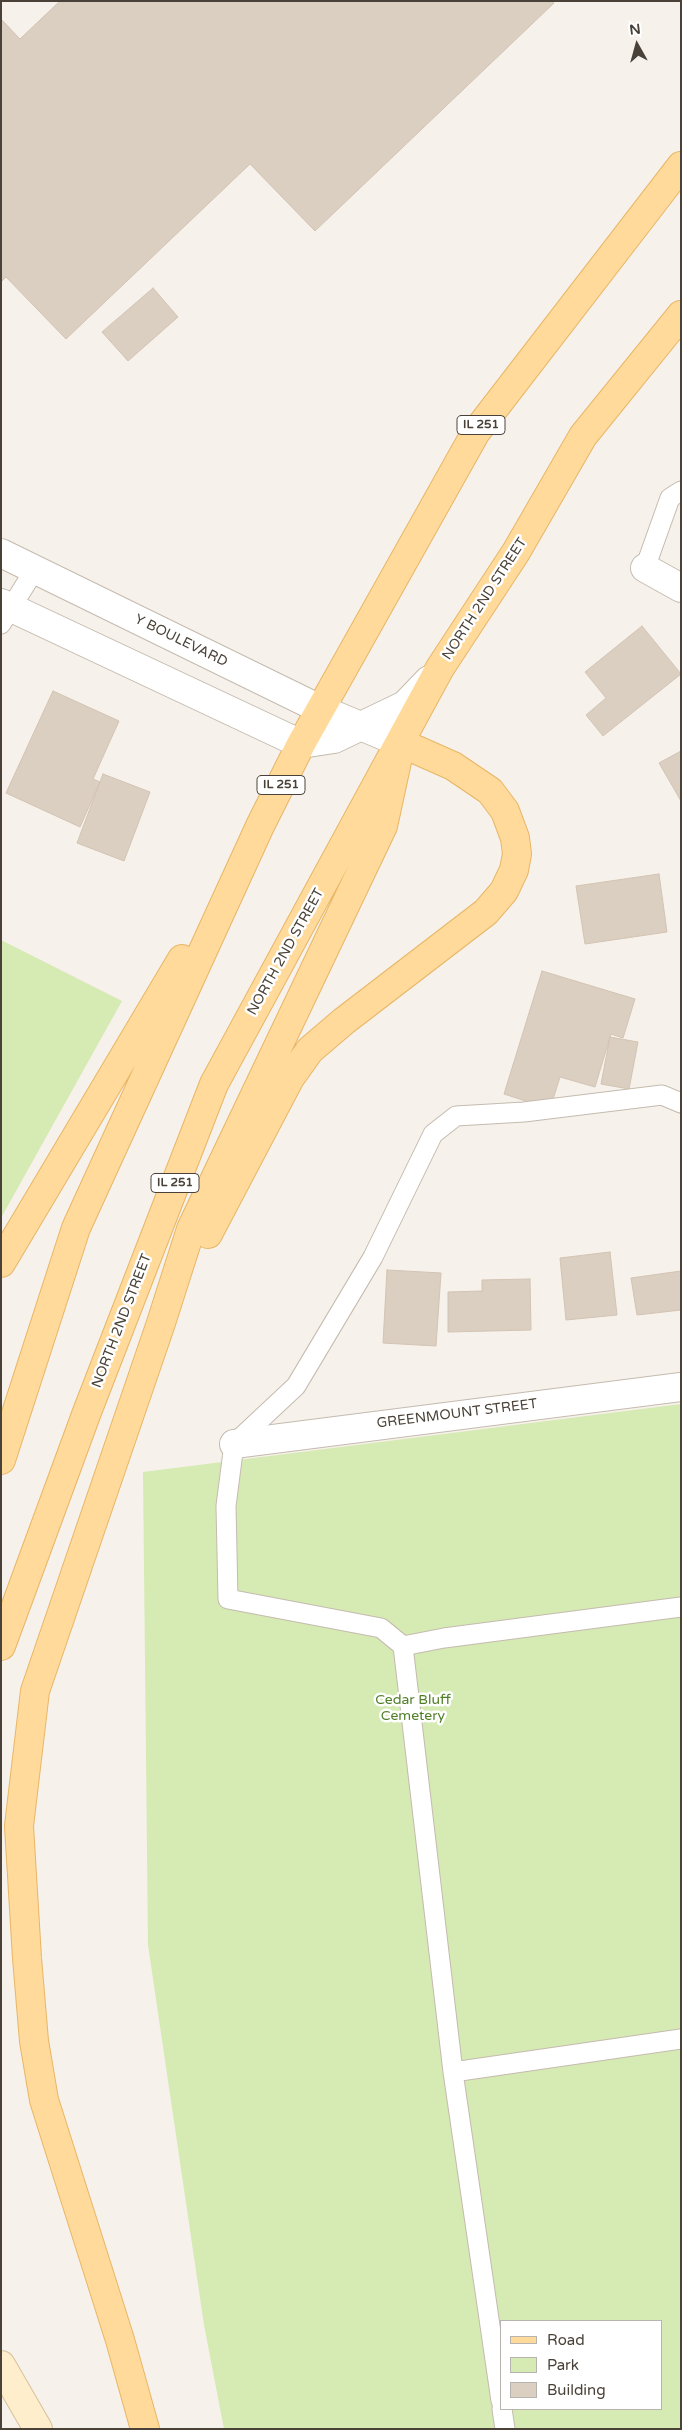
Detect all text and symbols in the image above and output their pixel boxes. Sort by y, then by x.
north arrow [612,20,662,70]
text: N [628,20,642,39]
road number: IL 251 [457,416,505,434]
street label: NORTH 2ND STREET [439,535,531,663]
street label: Y BOULEVARD [132,611,230,671]
road number: IL 251 [257,776,305,794]
street label: NORTH 2ND STREET [244,886,328,1018]
road number: IL 251 [151,1174,199,1192]
street label: NORTH 2ND STREET [89,1251,155,1391]
street label: GREENMOUNT STREET [376,1396,538,1432]
park label: Cedar Bluff Cemetery [375,1692,451,1724]
legend [500,2320,662,2410]
text: Road [547,2331,585,2349]
text: Park [547,2356,579,2374]
text: Building [547,2381,606,2399]

